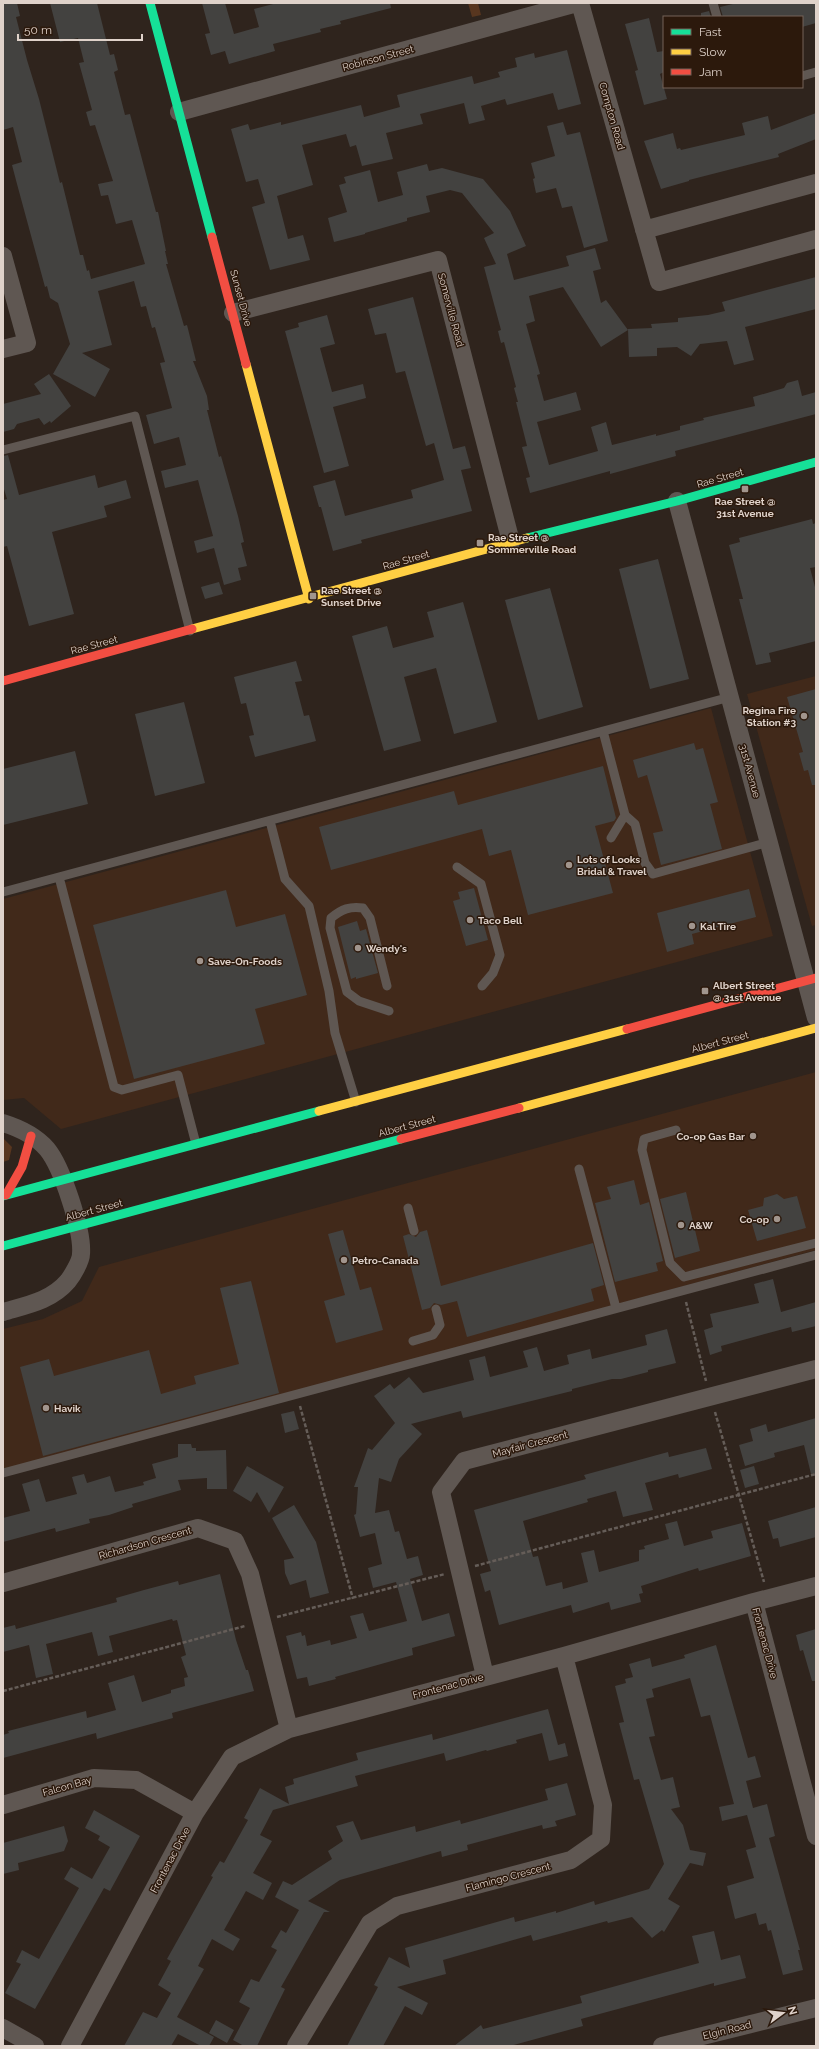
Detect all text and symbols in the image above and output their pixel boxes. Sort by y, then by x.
scale bar [18,16,142,42]
legend [663,16,803,88]
text: 50 m [24,23,52,37]
text: Fast [699,25,722,39]
street label: Robinson Street [341,43,415,73]
text: Slow [699,45,726,59]
text: Jam [699,65,722,79]
street label: Compton Road [597,81,627,151]
street label: Sunset Drive [228,268,254,328]
street label: Somerville Road [436,272,466,348]
street label: Rae Street [695,466,745,490]
marker: Rae Street @ 31st Avenue [740,484,750,494]
place label: Rae Street @ 31st Avenue [715,496,775,519]
place label: Rae Street @ Sommerville Road [488,532,577,555]
marker: Rae Street @ Sommerville Road [475,538,485,548]
street label: Rae Street [381,548,431,572]
place label: Rae Street @ Sunset Drive [321,585,382,608]
marker: Rae Street @ Sunset Drive [308,591,318,601]
street label: Rae Street [69,633,119,657]
place label: Regina Fire Station #3 [742,705,796,728]
marker: Regina Fire Station #3 [799,711,809,721]
street label: 31st Avenue [738,743,762,799]
place label: Lots of Looks Bridal & Travel [577,854,647,877]
marker: Lots of Looks Bridal & Travel [564,860,574,870]
marker: Taco Bell [465,915,475,925]
place label: Taco Bell [478,915,523,926]
marker: Kal Tire [687,921,697,931]
place label: Kal Tire [700,921,736,932]
marker: Wendy's [353,943,363,953]
place label: Wendy's [366,943,407,954]
marker: Save-On-Foods [195,956,205,966]
place label: Save-On-Foods [208,956,282,967]
place label: Albert Street @ 31st Avenue [713,980,781,1003]
marker: Albert Street @ 31st Avenue [700,986,710,996]
street label: Albert Street [690,1029,750,1055]
street label: Albert Street [377,1113,437,1139]
place label: Co-op Gas Bar [676,1131,745,1142]
marker: Co-op Gas Bar [748,1131,758,1141]
street label: Albert Street [64,1197,124,1223]
place label: Co-op [740,1214,770,1225]
marker: Co-op [772,1214,782,1224]
marker: A&W [676,1220,686,1230]
place label: A&W [689,1220,713,1231]
marker: Petro-Canada [339,1255,349,1265]
place label: Petro-Canada [352,1255,419,1266]
marker: Havik [41,1403,51,1413]
place label: Havik [54,1403,81,1414]
street label: Mayfair Crescent [491,1428,569,1459]
street label: Richardson Crescent [98,1524,193,1561]
street label: Frontenac Drive [750,1606,780,1680]
street label: Frontenac Drive [411,1671,485,1701]
street label: Falcon Bay [41,1774,93,1798]
street label: Frontenac Drive [148,1825,192,1895]
street label: Flamingo Crescent [464,1860,552,1894]
north arrow [763,1993,803,2033]
text: N [785,2005,800,2016]
street label: Elgin Road [702,2019,752,2041]

